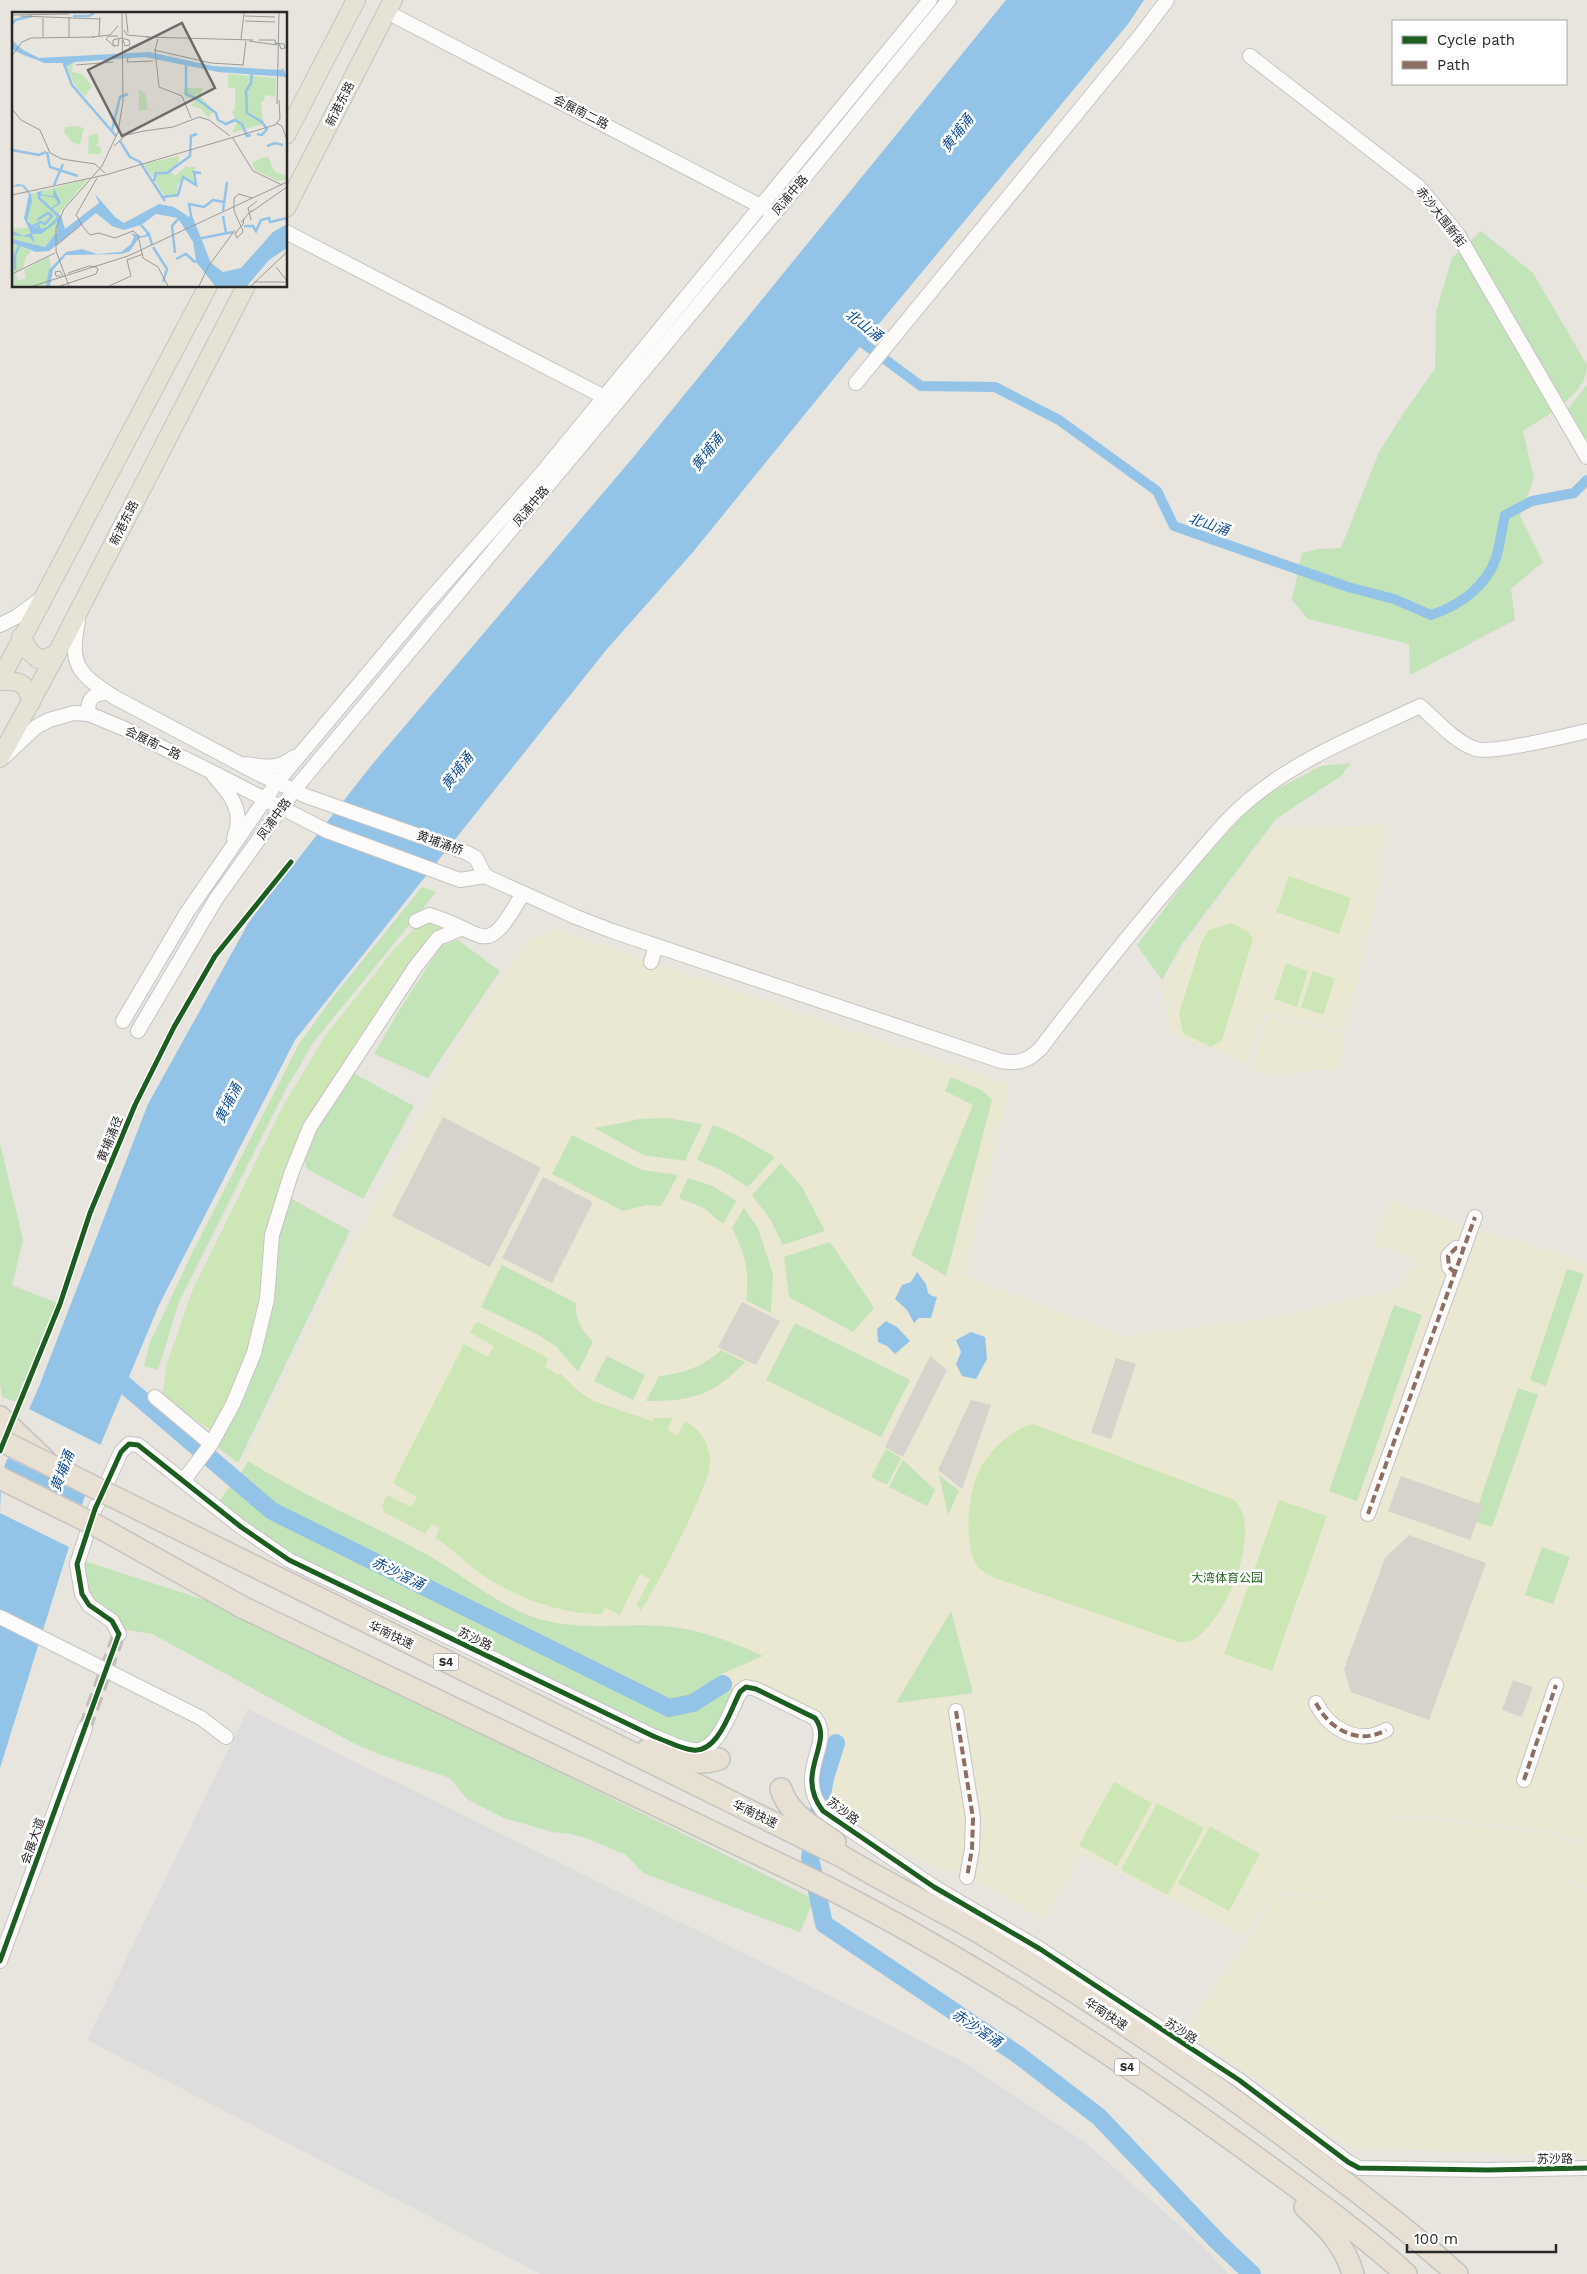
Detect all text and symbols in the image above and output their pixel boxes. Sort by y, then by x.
inset map [12,12,288,288]
legend [1392,20,1567,85]
text: Cycle path [1437,31,1515,49]
text: Path [1437,56,1470,74]
street label: 新港东路 [323,79,357,129]
street label: 会展南二路 [551,92,611,132]
water label: 黄埔涌 [938,110,977,154]
street label: 凤浦中路 [769,172,811,218]
street label: 赤沙大围新街 [1413,184,1469,250]
water label: 北山涌 [842,306,887,345]
water label: 黄埔涌 [688,429,727,473]
street label: 凤浦中路 [510,483,552,529]
street label: 新港东路 [107,498,141,548]
water label: 北山涌 [1187,510,1233,539]
street label: 会展南一路 [123,724,183,762]
water label: 黄埔涌 [438,748,477,792]
street label: 凤浦中路 [254,795,294,843]
street label: 黄埔涌桥 [415,828,465,858]
water label: 黄埔涌 [211,1079,246,1125]
street label: 黄埔涌径 [95,1114,125,1164]
water label: 黄埔涌 [47,1447,78,1493]
water label: 赤沙滘涌 [369,1554,428,1593]
park label: 大湾体育公园 [1191,1571,1263,1585]
street label: 华南快速 [366,1618,416,1652]
street label: 苏沙路 [456,1625,494,1653]
road number: S4 [434,1654,458,1670]
street label: 苏沙路 [824,1795,862,1827]
street label: 华南快速 [730,1797,780,1831]
street label: 会展大道 [18,1816,48,1866]
street label: 华南快速 [1082,1995,1130,2033]
water label: 赤沙滘涌 [949,2006,1006,2051]
street label: 苏沙路 [1162,2015,1200,2047]
road number: S4 [1114,2058,1140,2076]
street label: 苏沙路 [1537,2152,1573,2166]
scale bar [1407,2222,1556,2254]
text: 100 m [1414,2230,1458,2248]

